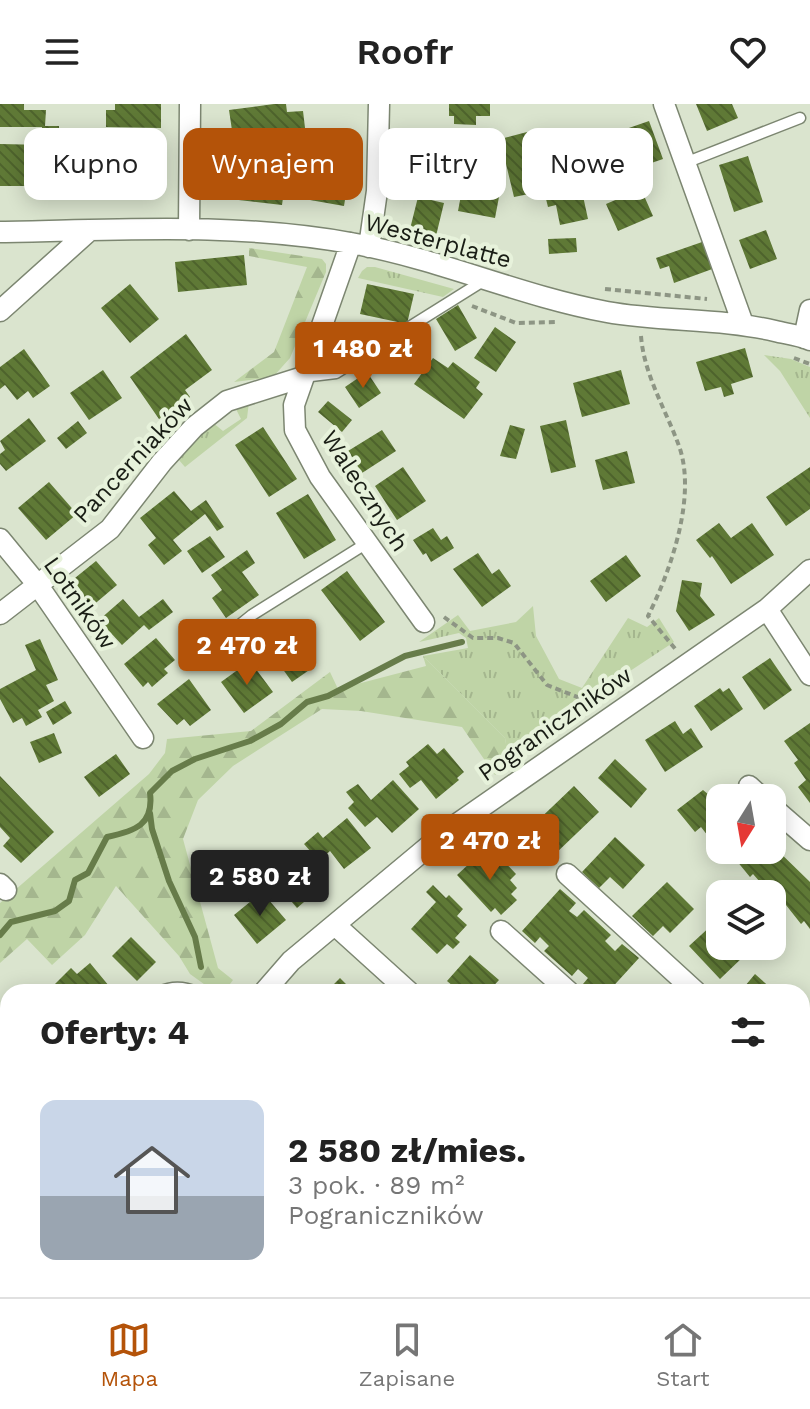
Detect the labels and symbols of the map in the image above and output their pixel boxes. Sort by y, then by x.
street label: Westerplatte [362,208,514,274]
pin: 1 480 zł [280,322,446,390]
street label: Pancerniaków [67,391,199,529]
street label: Walecznych [316,425,414,557]
street label: Lotników [38,551,122,655]
pin: 2 470 zł [164,619,330,687]
street label: Pograniczników [473,661,637,787]
north arrow [706,784,786,864]
pin: 2 470 zł [407,814,573,882]
pin: 2 580 zł [177,850,343,918]

